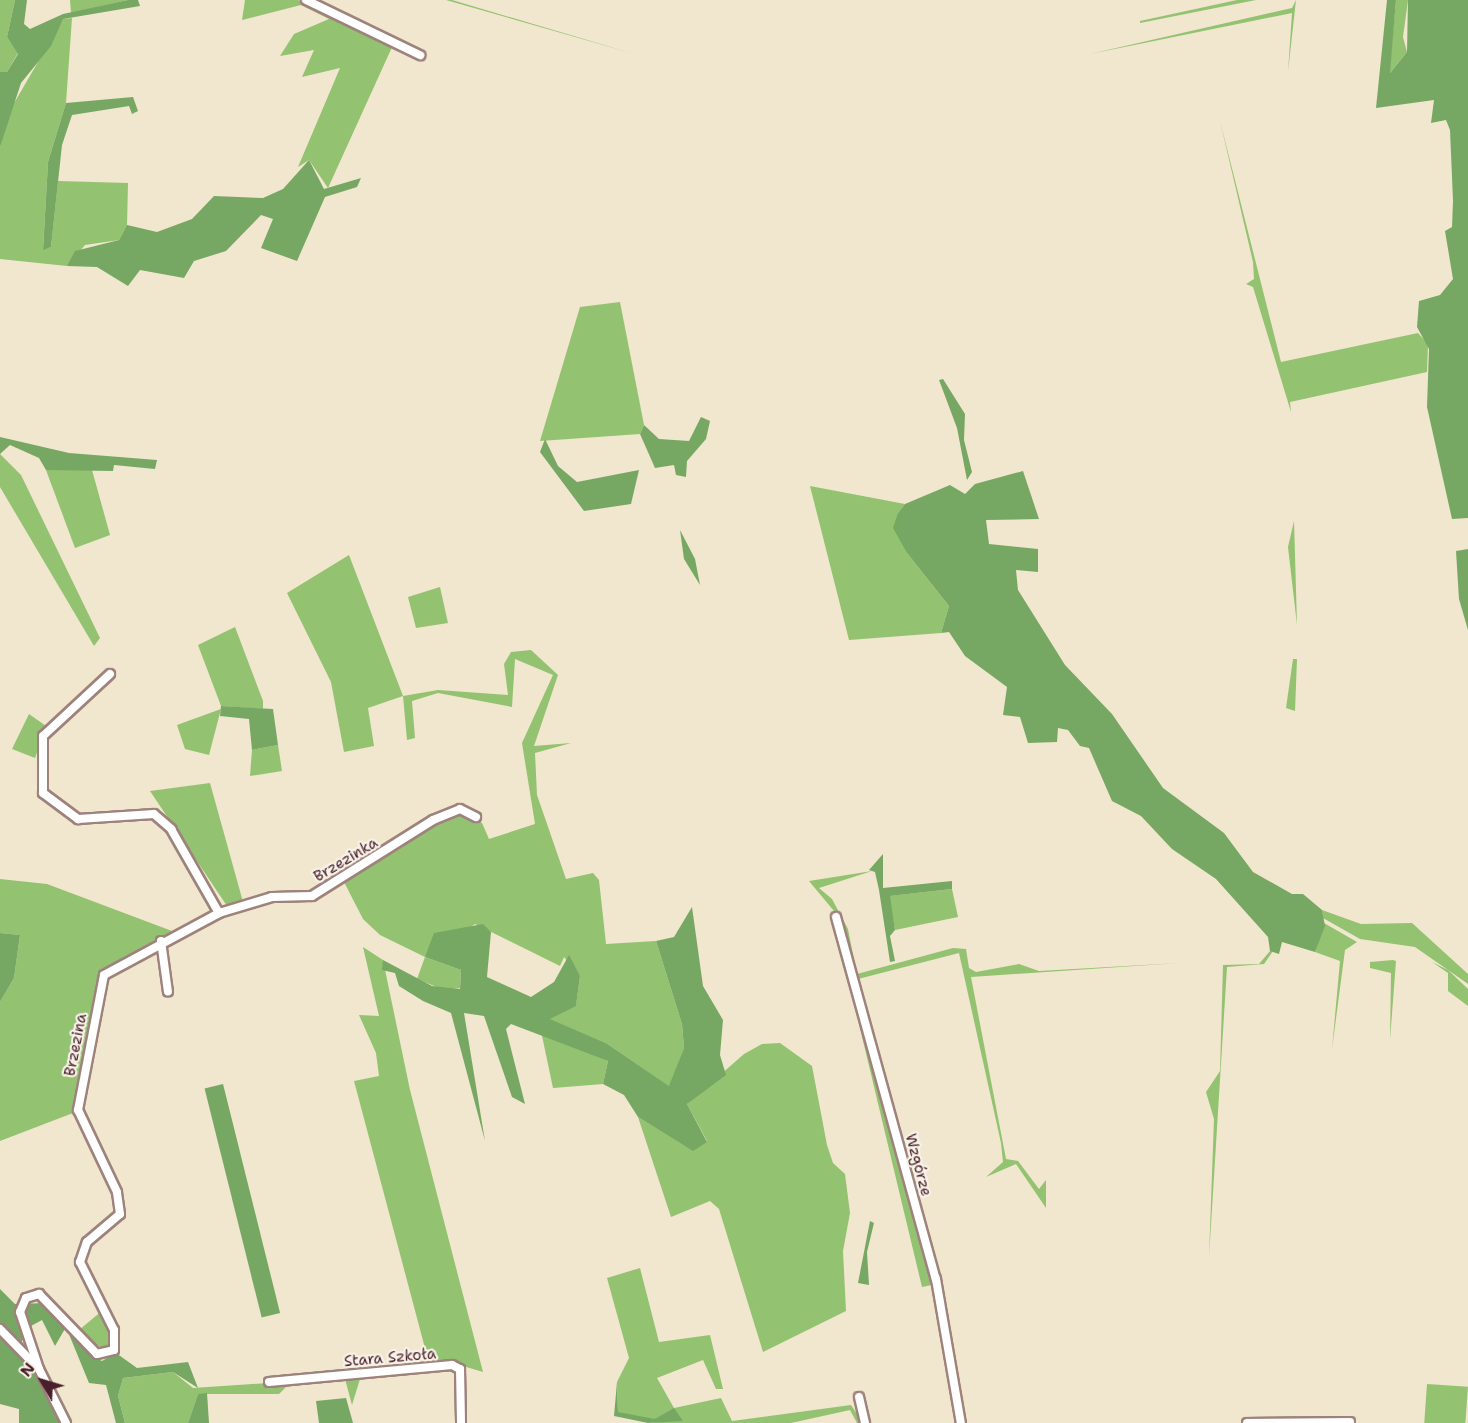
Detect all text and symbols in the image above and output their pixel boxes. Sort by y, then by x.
street label: Brzezinka [311,834,381,886]
street label: Brzezina [61,1012,91,1078]
street label: Wzgórze [901,1132,935,1198]
street label: Stara Szkoła [343,1345,437,1371]
north arrow [12,1351,72,1411]
text: N [15,1358,40,1381]

